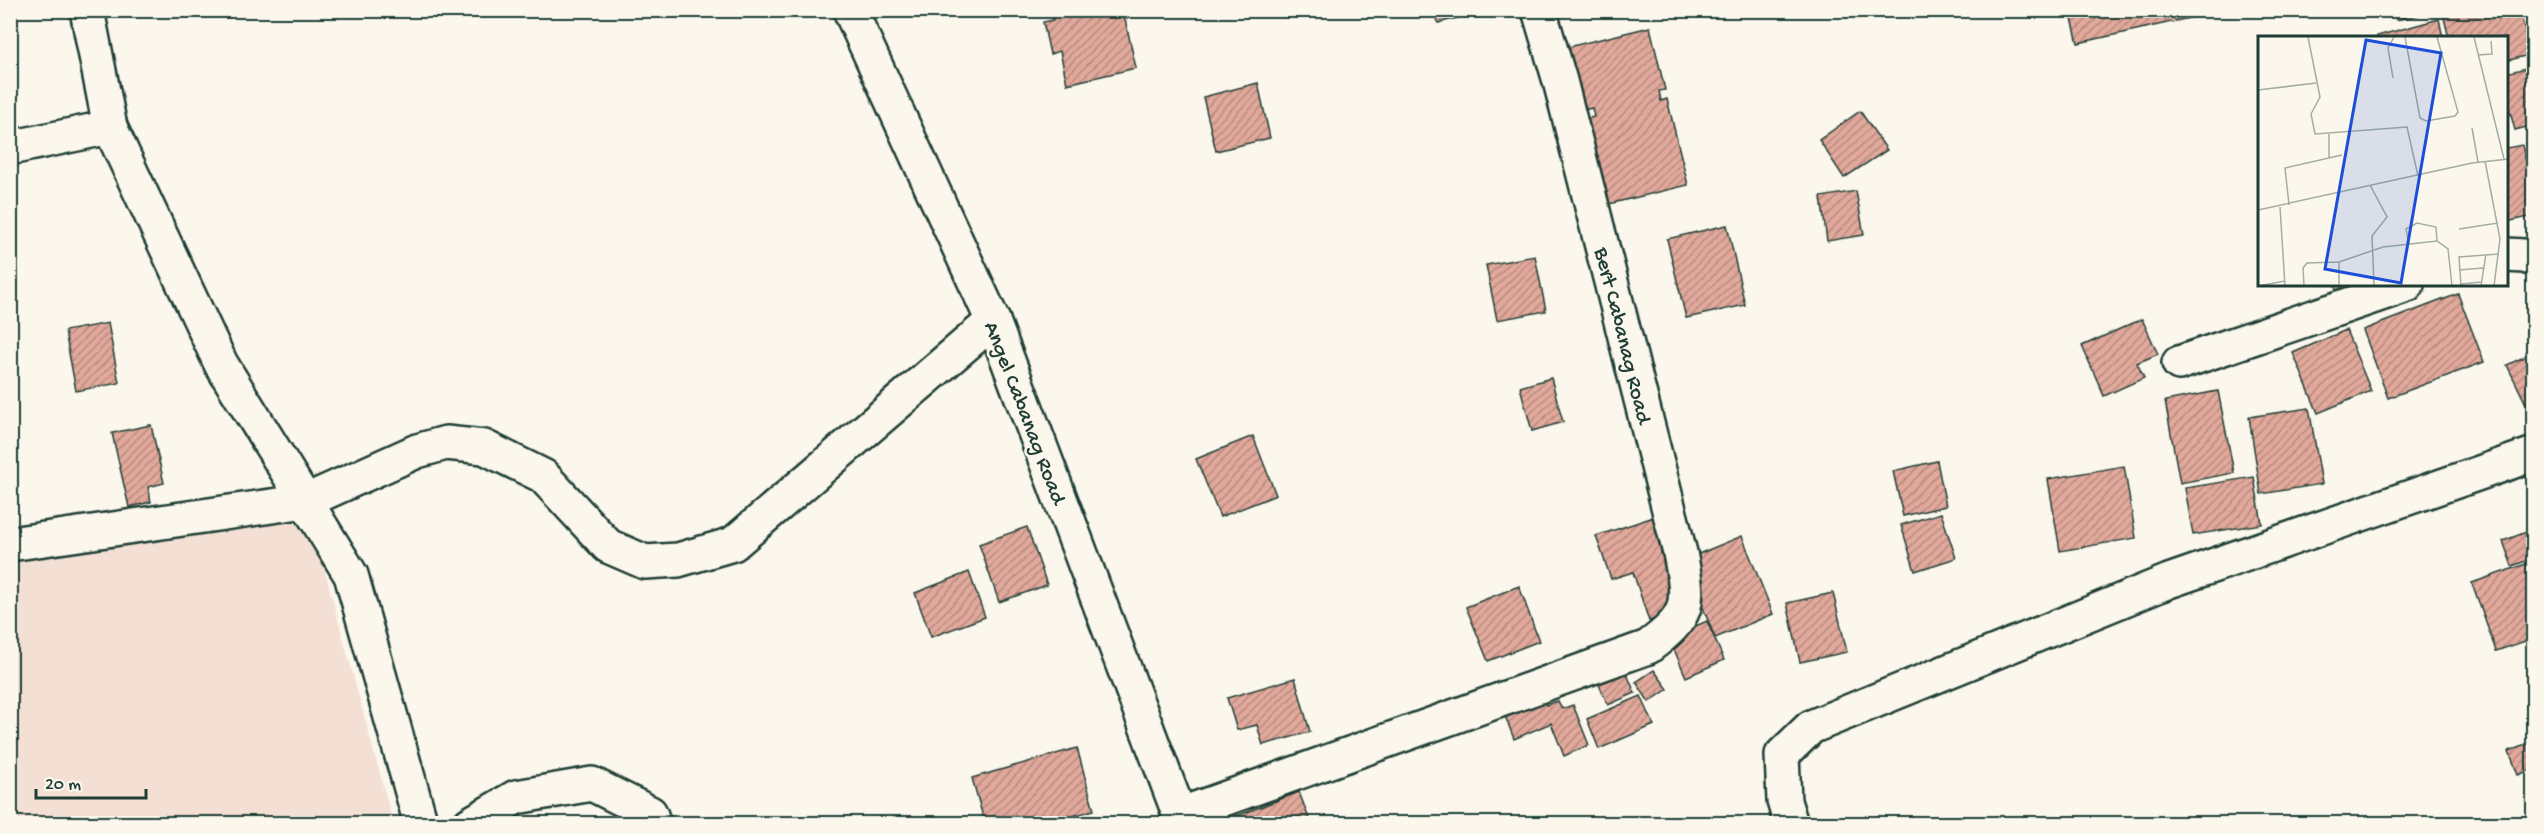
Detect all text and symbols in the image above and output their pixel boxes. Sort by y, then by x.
inset map [2258,36,2508,286]
street label: Bert Cabanag Road [1586,244,1656,429]
street label: Angel Cabanag Road [976,318,1071,511]
scale bar [36,762,146,800]
text: 20 m [45,775,81,796]

